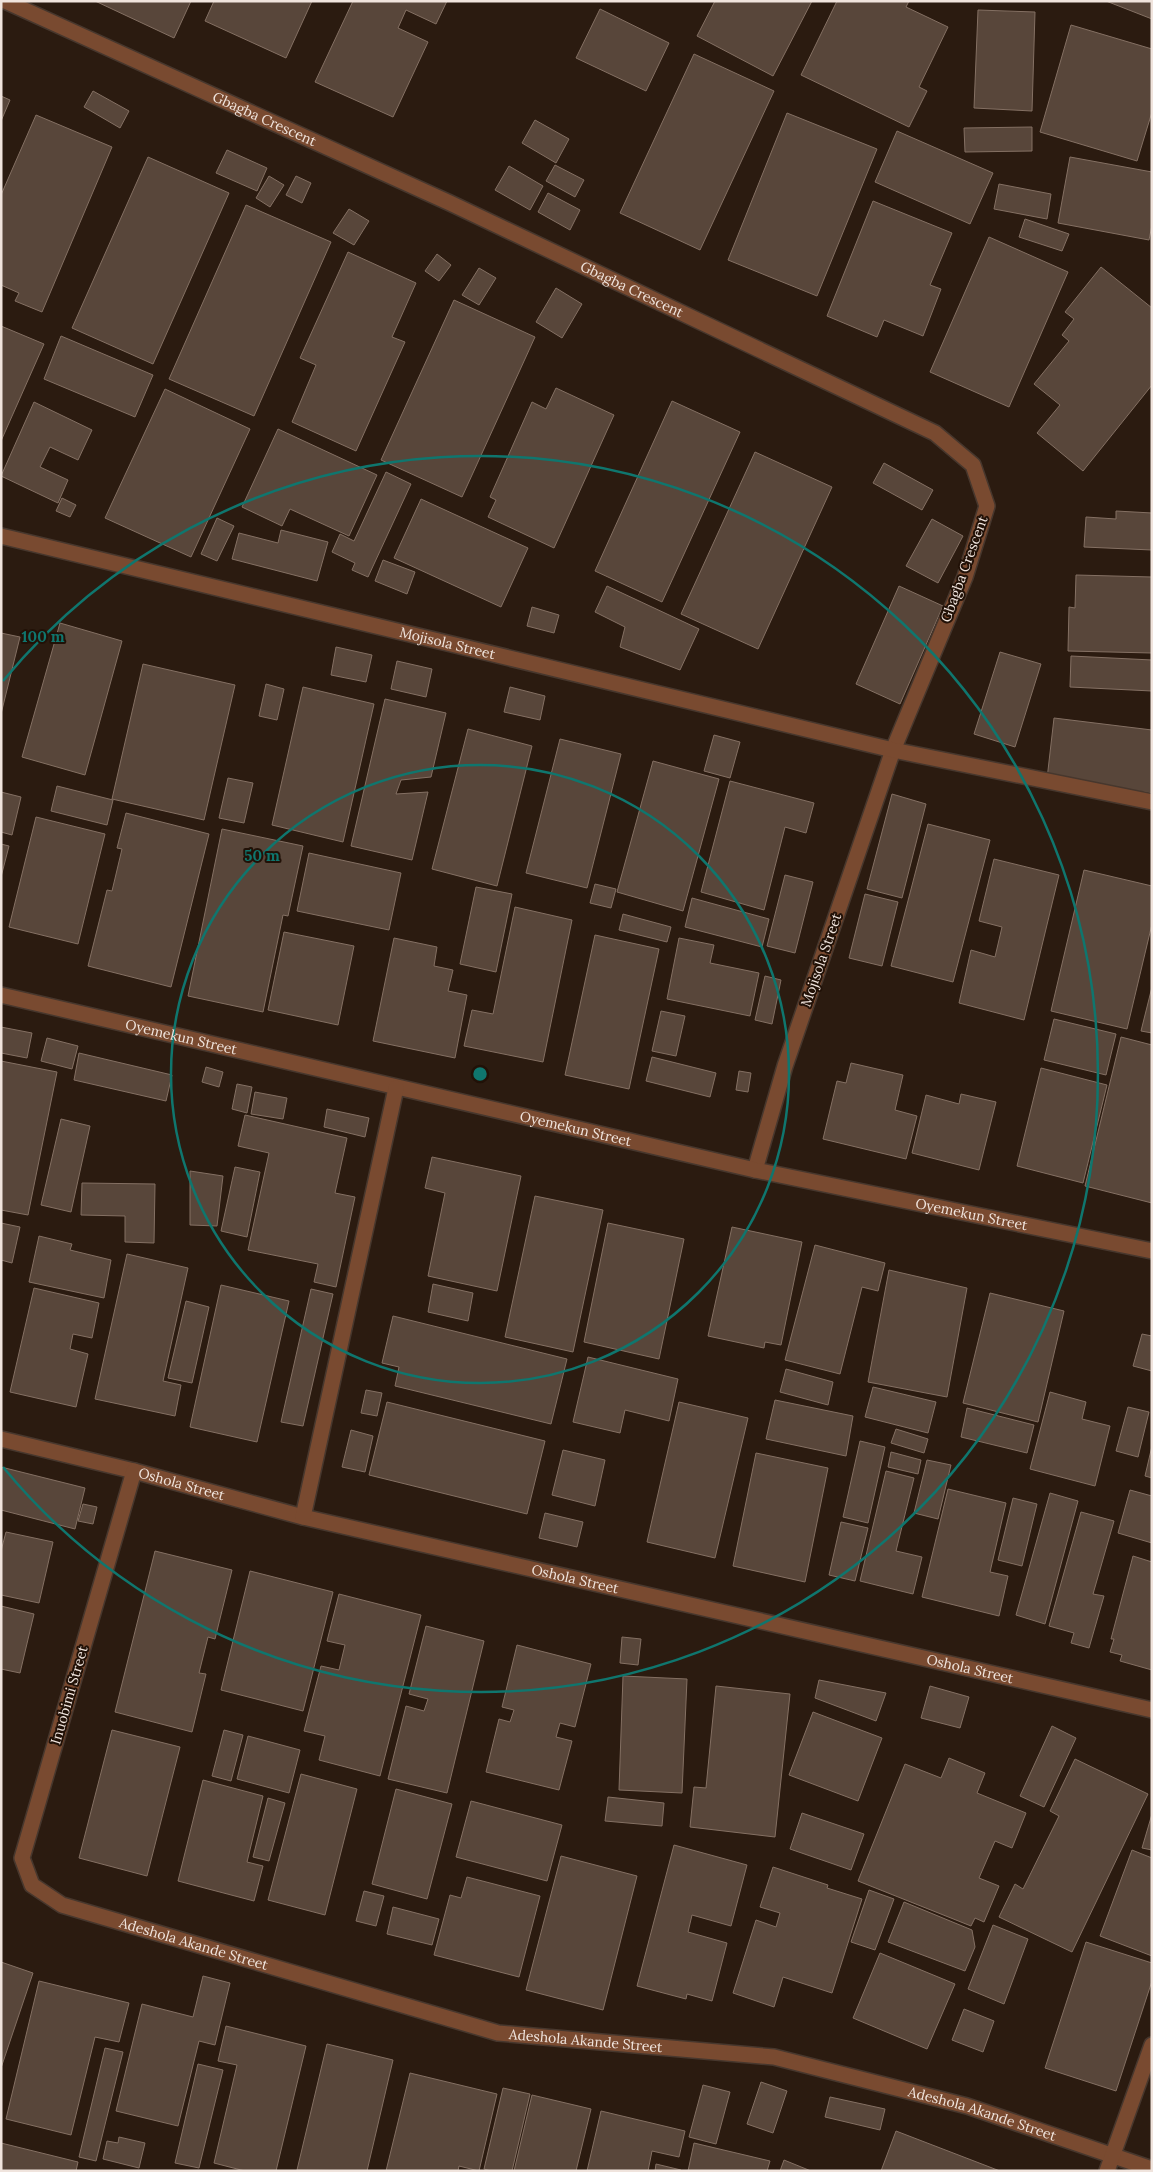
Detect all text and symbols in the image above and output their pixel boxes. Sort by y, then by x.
street label: Gbagba Crescent [210,87,320,150]
street label: Gbagba Crescent [578,257,687,322]
street label: Gbagba Crescent [936,513,992,625]
street label: Mojisola Street [398,623,498,663]
text: 100 m [22,627,65,646]
text: 50 m [244,846,280,865]
street label: Mojisola Street [797,910,846,1009]
street label: Oyemekun Street [124,1015,239,1059]
centre of rings [471,1065,489,1083]
street label: Oyemekun Street [518,1107,634,1150]
street label: Oyemekun Street [914,1194,1030,1234]
street label: Oshola Street [136,1464,227,1504]
street label: Oshola Street [530,1560,621,1598]
street label: Inuobimi Street [46,1643,92,1746]
street label: Oshola Street [925,1650,1016,1687]
street label: Adeshola Akande Street [116,1913,271,1974]
street label: Adeshola Akande Street [507,2025,664,2056]
street label: Adeshola Akande Street [905,2082,1059,2145]

